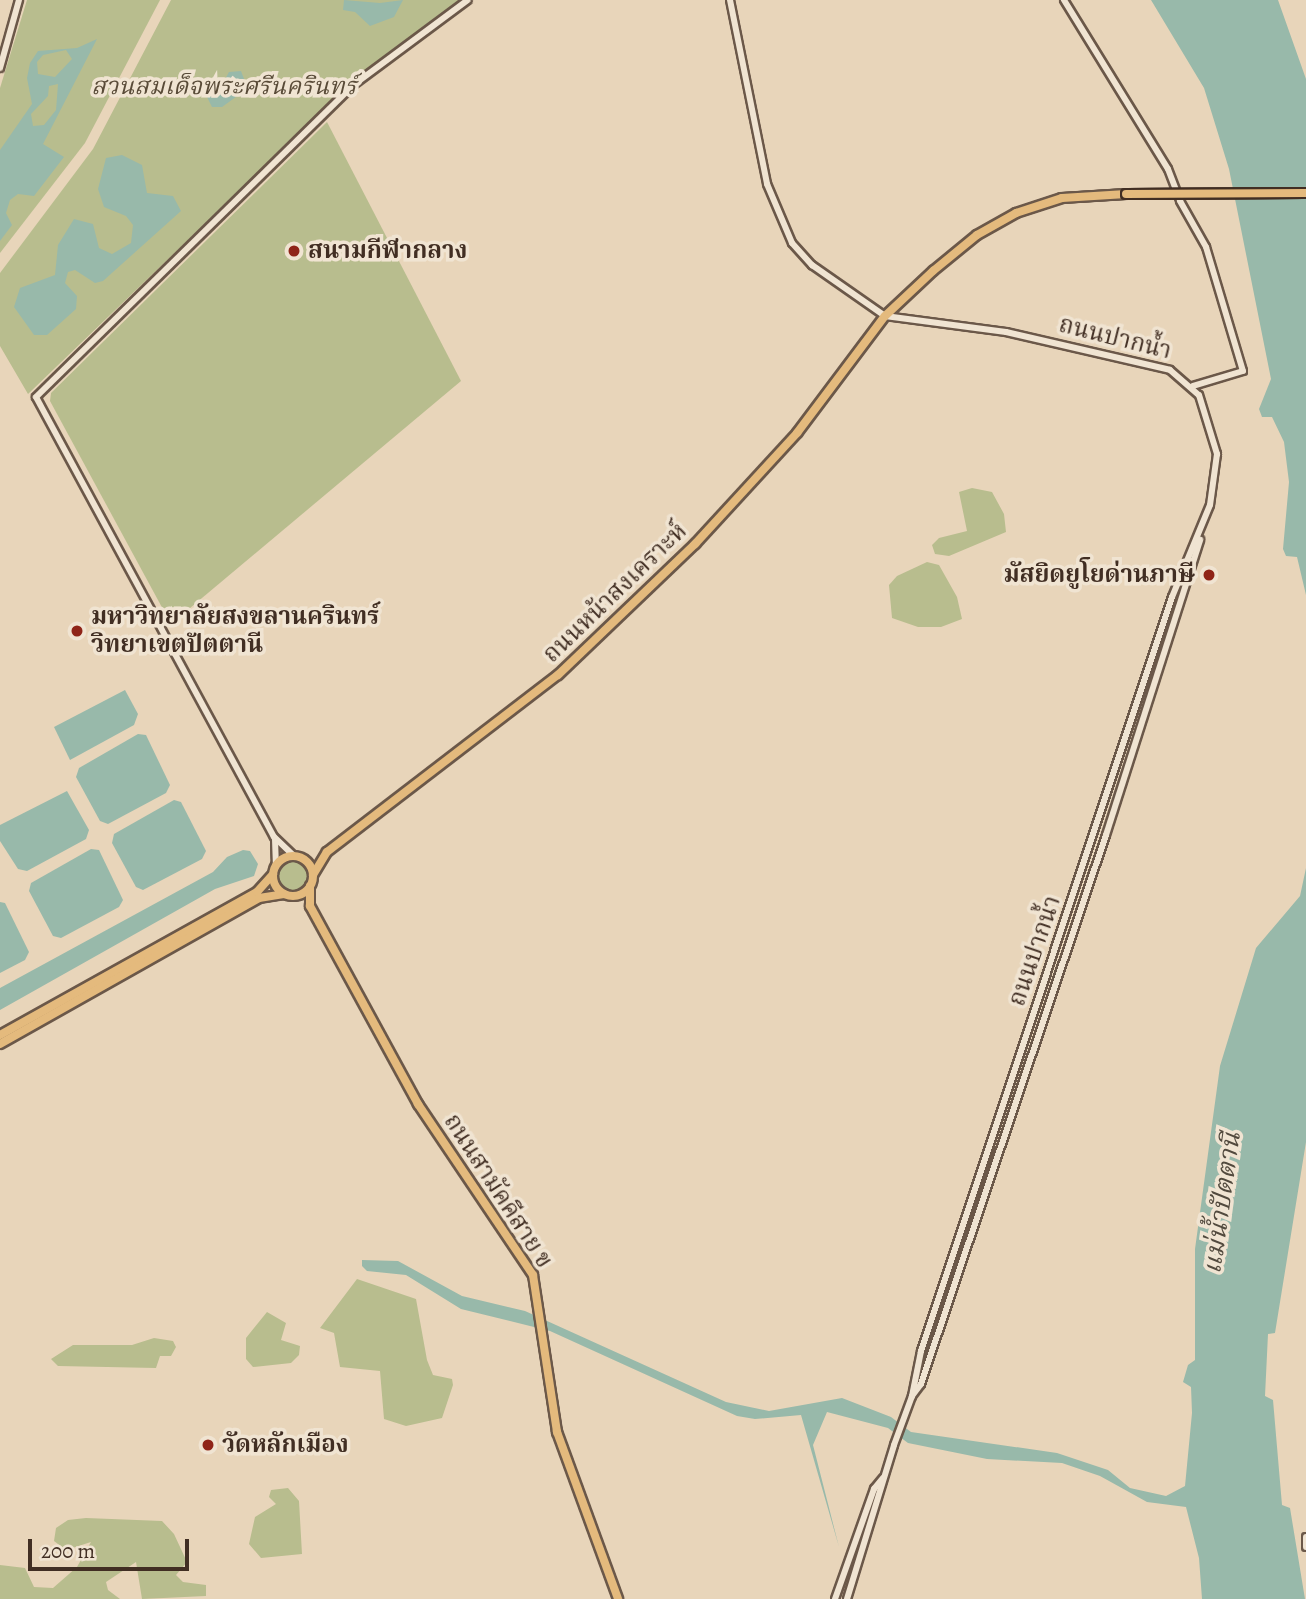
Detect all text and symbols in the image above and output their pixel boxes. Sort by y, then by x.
park label: สวนสมเด็จพระศรีนครินทร์ [91,73,357,101]
place label: สนามกีฬากลาง [308,237,467,265]
marker: สนามกีฬากลาง [286,243,302,259]
street label: ถนนปากน้ำ [1056,310,1174,366]
street label: ถนนหน้าสงเคราะห์ [537,517,693,669]
place label: มัสยิดยูโยด่านภาษี [1003,561,1195,589]
marker: มัสยิดยูโยด่านภาษี [1201,567,1217,583]
place label: มหาวิทยาลัยสงขลานครินทร์ วิทยาเขตปัตตานี [91,603,379,659]
marker: มหาวิทยาลัยสงขลานครินทร์ วิทยาเขตปัตตานี [69,623,85,639]
street label: ถนนปากน้ำ [1003,892,1067,1010]
street label: ถนนสามัคคีสาย ข [437,1108,559,1274]
water label: แม่น้ำปัตตานี [1197,1130,1247,1276]
place label: วัดหลักเมือง [222,1431,349,1459]
marker: วัดหลักเมือง [200,1437,216,1453]
scale bar [32,1526,192,1570]
text: 200 m [41,1537,95,1565]

